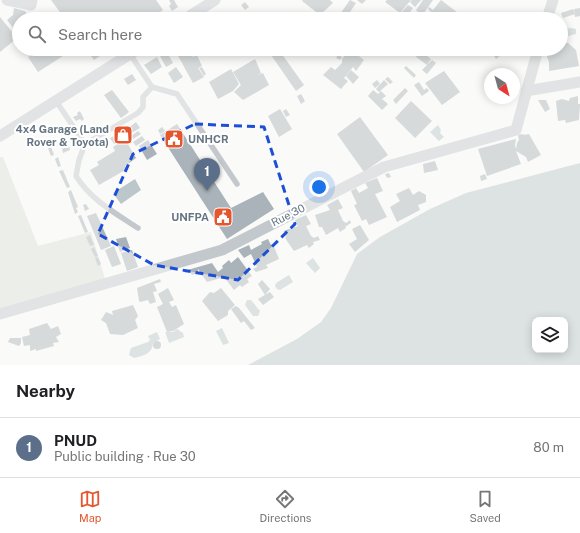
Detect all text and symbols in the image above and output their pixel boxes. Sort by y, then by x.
search box [12,12,568,56]
icon: search [26,23,48,45]
text: Search here [58,26,142,43]
north arrow [484,68,520,104]
place label: 4x4 Garage (Land Rover & Toyota) [15,123,109,148]
shop icon: 4x4 Garage (Land Rover & Toyota) [112,124,134,146]
public building icon: UNHCR [163,128,185,150]
place label: UNHCR [188,133,229,145]
pin: 1 [194,158,220,191]
your location [309,177,329,197]
street label: Rue 30 [269,201,307,229]
public building icon: UNFPA [212,206,234,228]
place label: UNFPA [171,211,209,223]
map controls [532,317,568,353]
button: layers [532,317,568,353]
text: Nearby [16,381,75,401]
text: PNUD [54,432,97,449]
text: 1 [26,440,32,455]
text: 80 m [533,440,564,455]
text: Public building · Rue 30 [54,449,196,464]
tab: Map [79,488,101,524]
tab: Directions [260,488,311,524]
tab: Saved [469,488,501,524]

